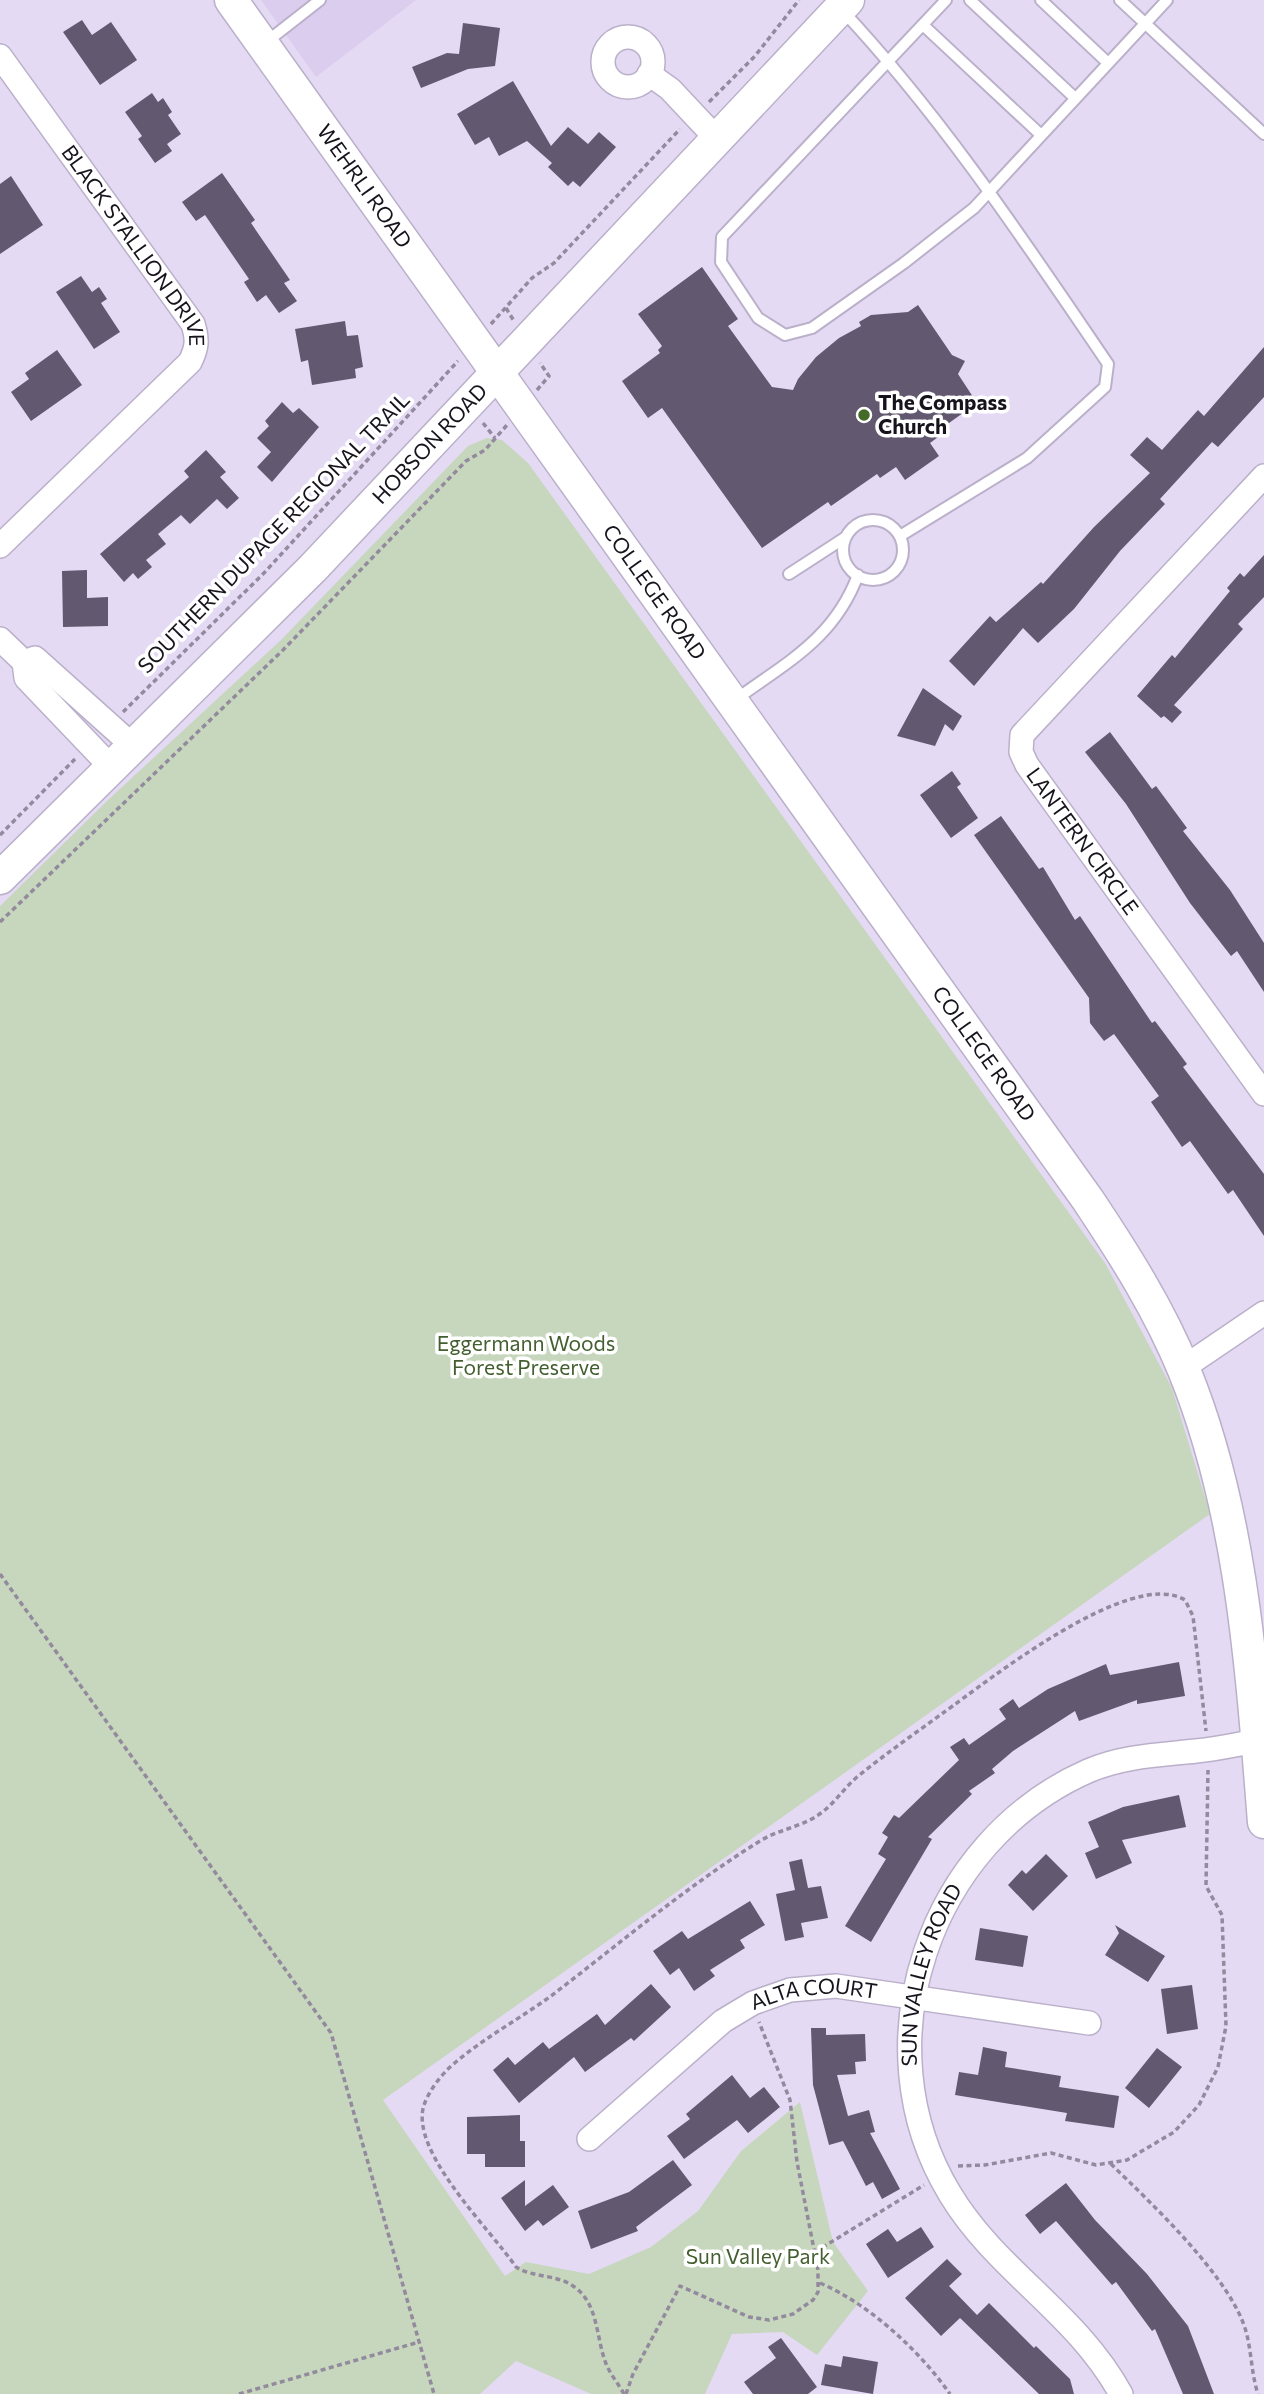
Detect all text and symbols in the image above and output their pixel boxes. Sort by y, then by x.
street label: WEHRLI ROAD [313,119,418,252]
street label: BLACK STALLION DRIVE [57,140,210,347]
street label: HOBSON ROAD [366,377,491,508]
street label: SOUTHERN DUPAGE REGIONAL TRAIL [132,387,414,677]
place label: The Compass Church [878,389,1007,438]
marker: The Compass Church [856,407,872,423]
street label: COLLEGE ROAD [599,519,712,664]
street label: LANTERN CIRCLE [1022,762,1145,919]
street label: COLLEGE ROAD [928,981,1042,1125]
park label: Eggermann Woods Forest Preserve [437,1330,615,1379]
street label: SUN VALLEY ROAD [896,1878,966,2067]
street label: ALTA COURT [747,1972,879,2014]
park label: Sun Valley Park [686,2243,830,2268]

